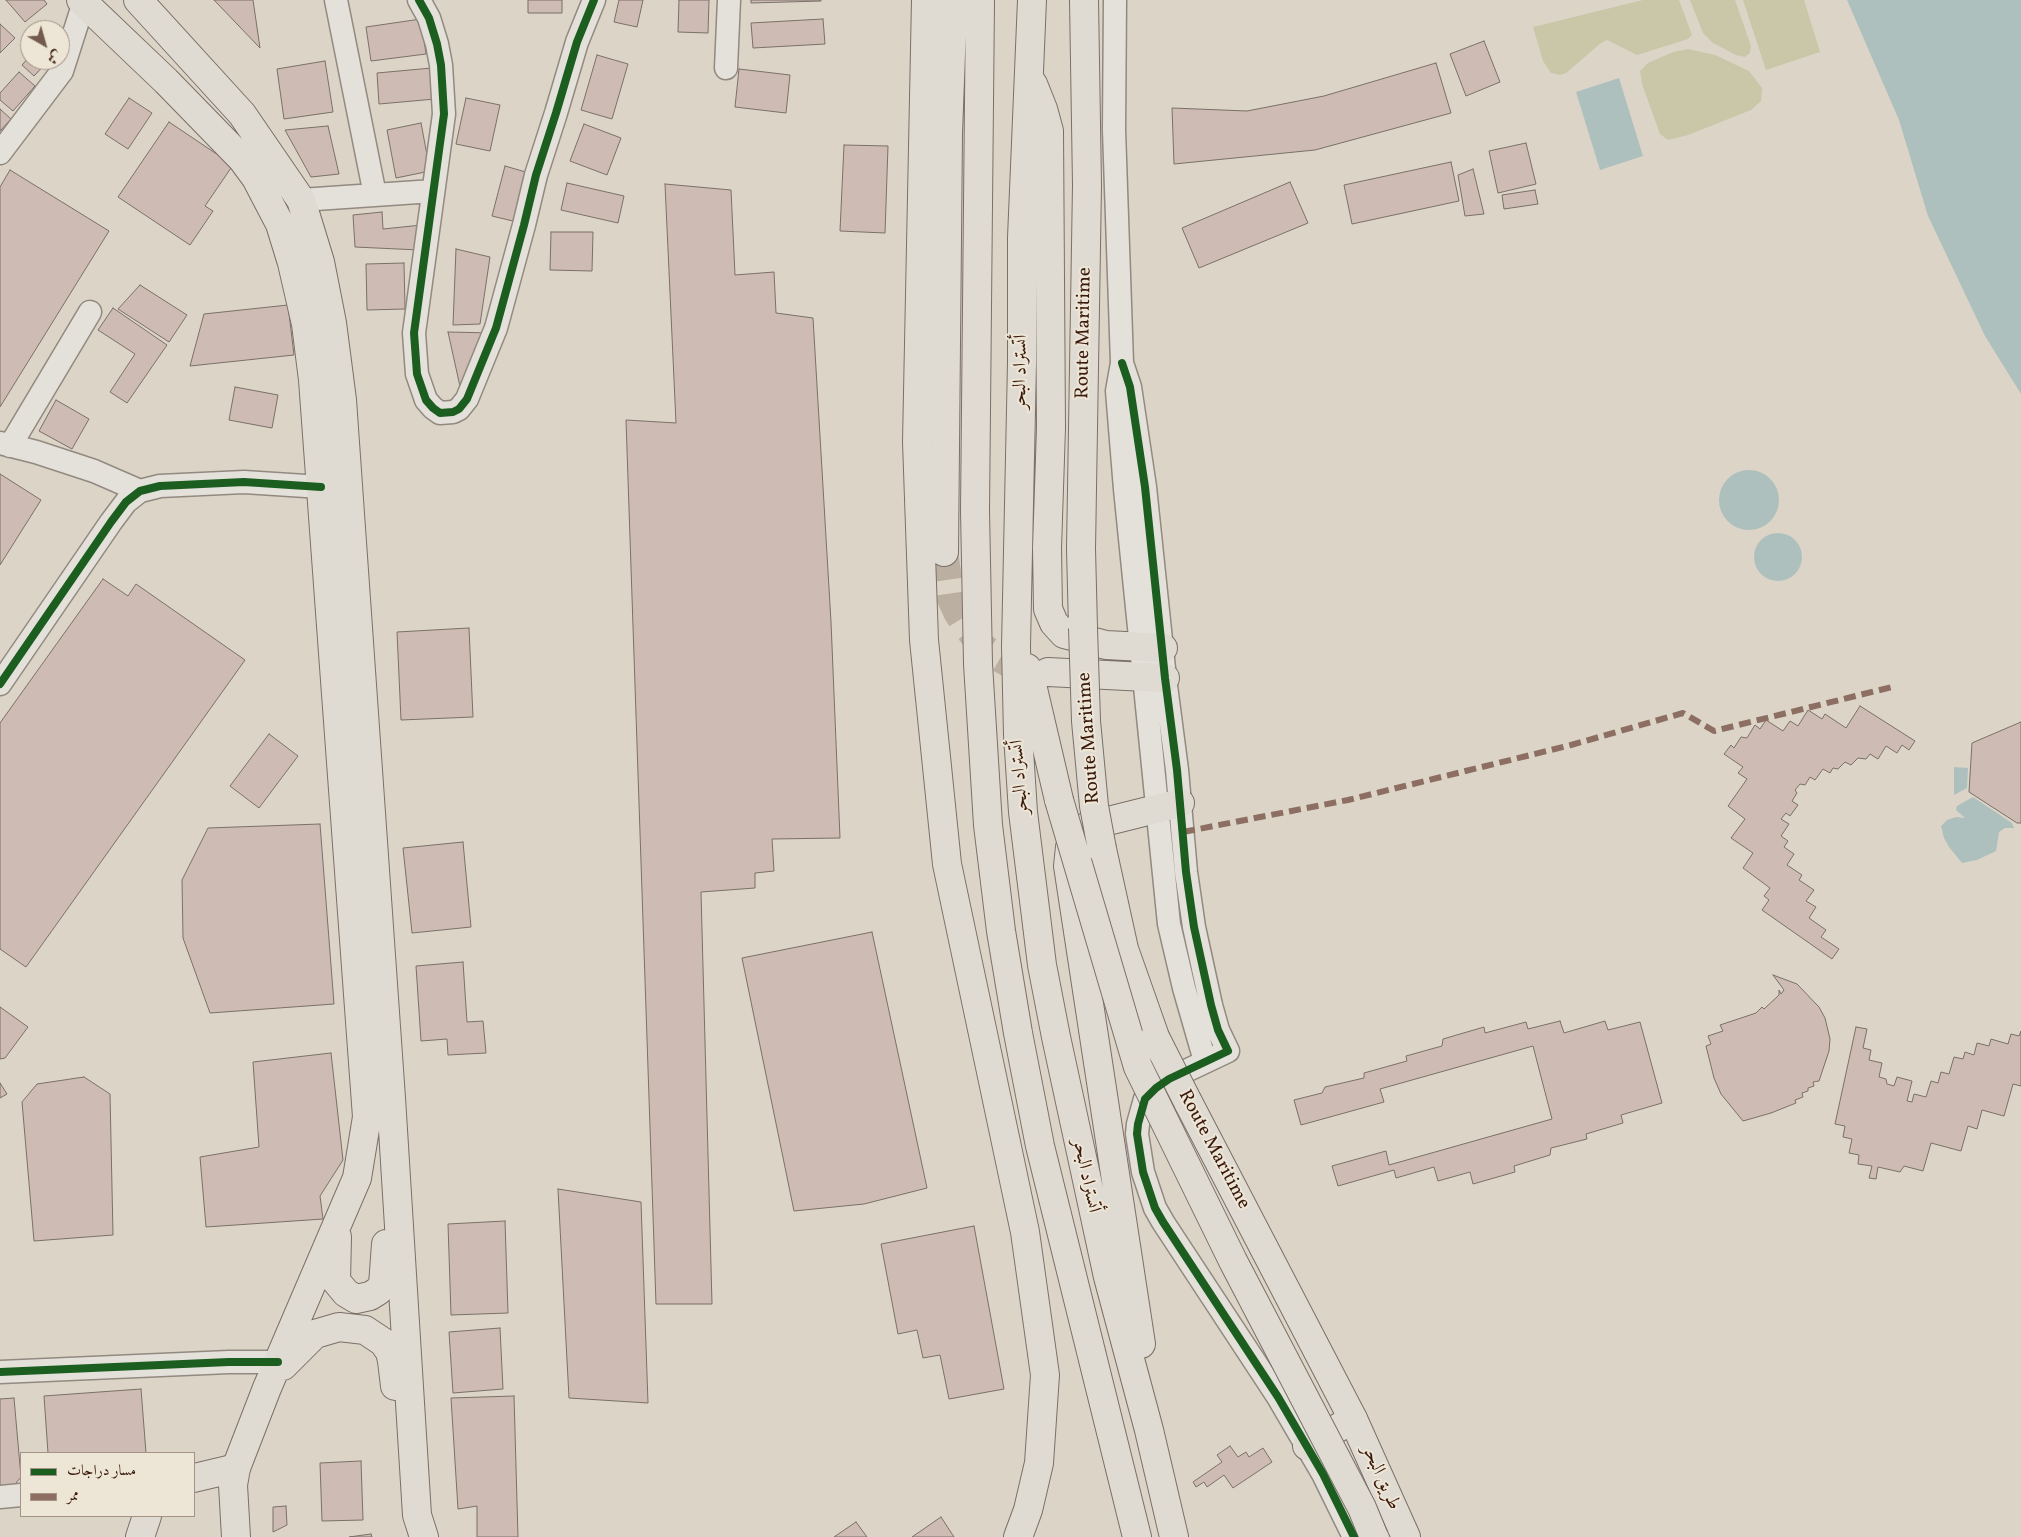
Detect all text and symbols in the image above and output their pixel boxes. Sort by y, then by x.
north arrow [20,20,70,70]
text: ش [43,45,65,68]
street label: Route Maritime [1072,267,1098,399]
street label: أتستراد البحر [1010,334,1034,410]
street label: Route Maritime [1074,671,1106,805]
street label: أتستراد البحر [1007,739,1035,815]
street label: Route Maritime [1172,1086,1254,1214]
street label: أتستراد البحر [1066,1137,1104,1215]
street label: طريق البحر [1356,1442,1404,1514]
legend [20,1452,195,1517]
text: مسار دراجات [67,1461,136,1482]
text: ممر [67,1486,79,1507]

